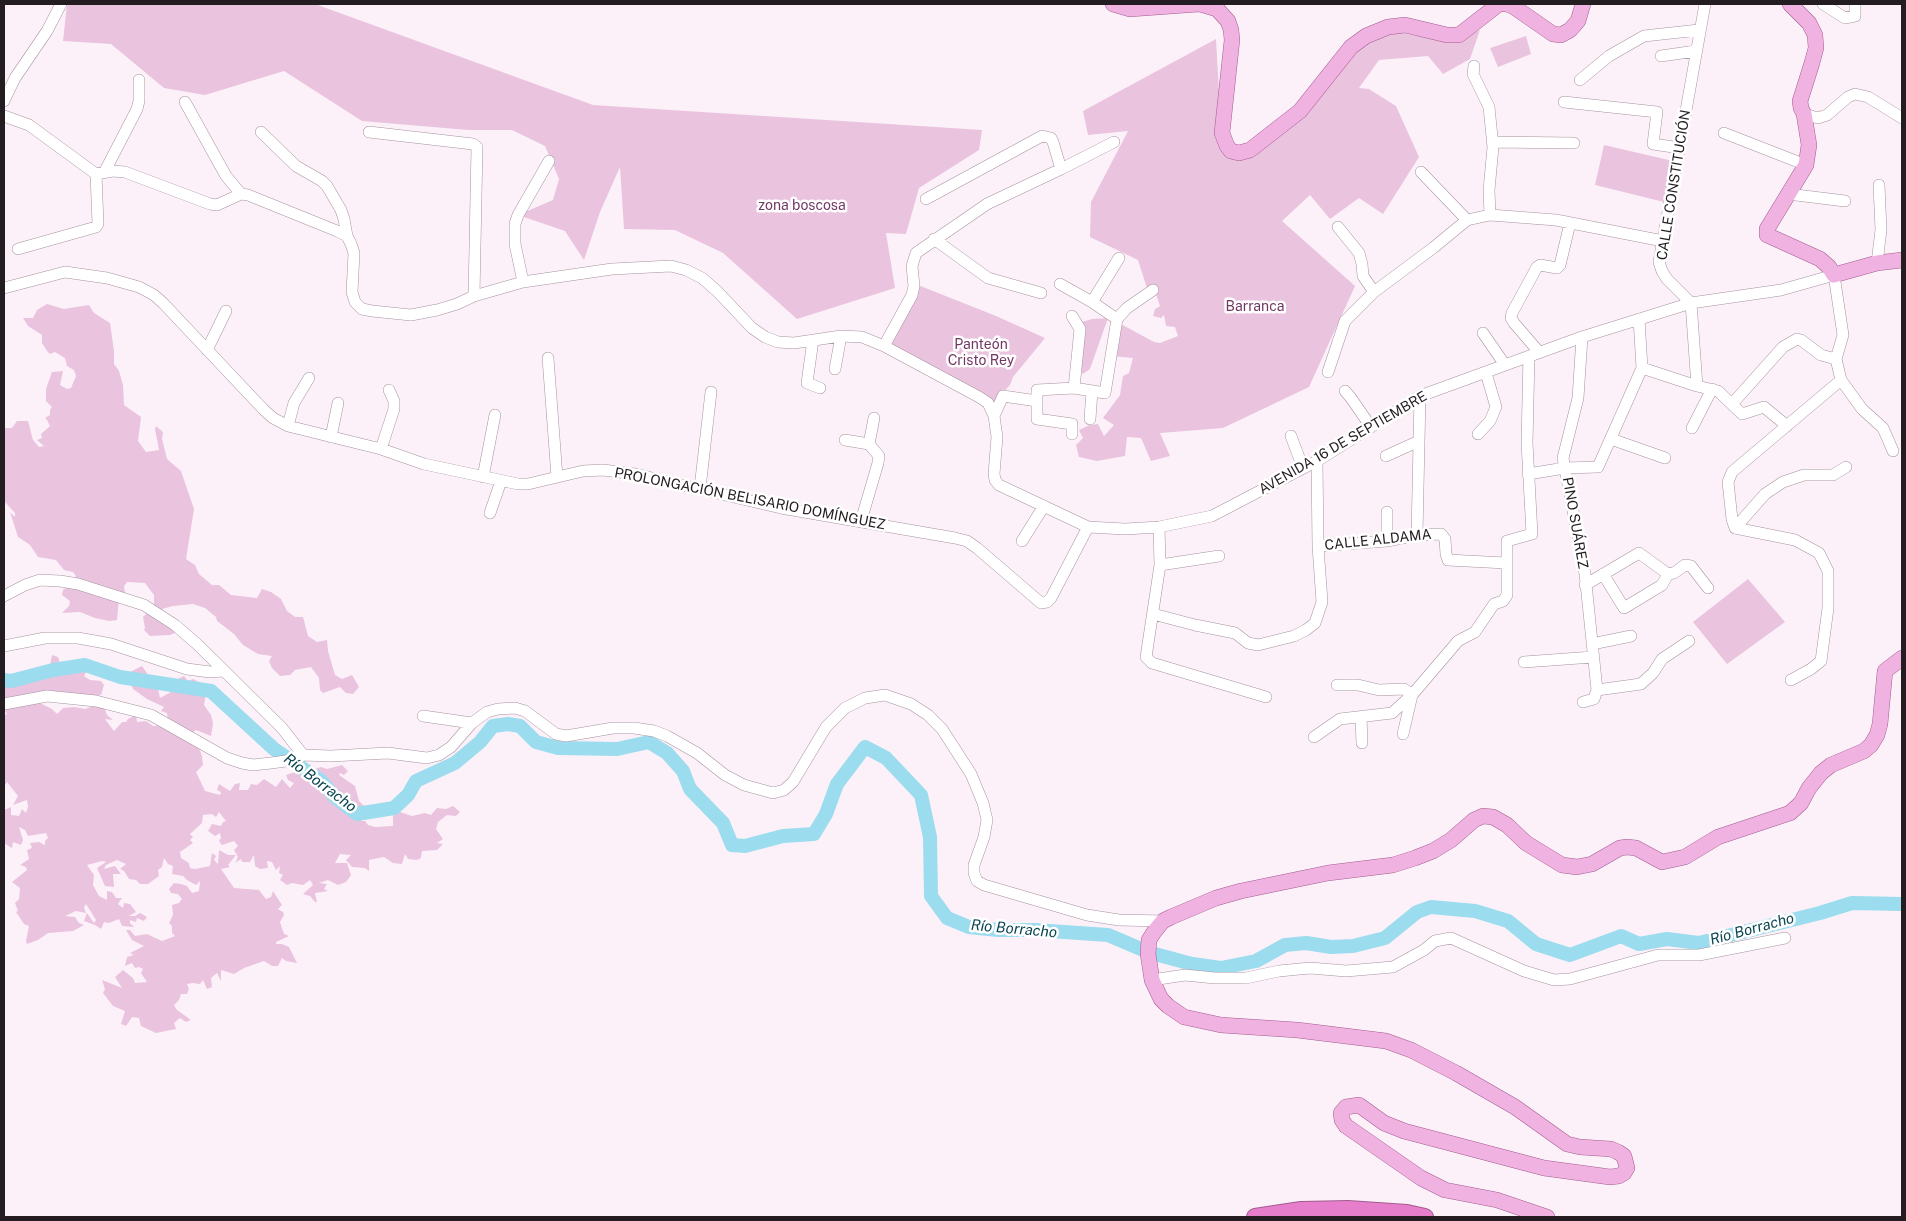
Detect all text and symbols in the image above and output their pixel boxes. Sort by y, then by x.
street label: CALLE CONSTITUCIÓN [1654,109,1694,261]
park label: zona boscosa [758,198,846,214]
park label: Barranca [1226,299,1284,315]
park label: Panteón Cristo Rey [948,337,1014,370]
street label: AVENIDA 16 DE SEPTIEMBRE [1256,388,1430,498]
street label: PROLONGACIÓN BELISARIO DOMÍNGUEZ [613,464,887,534]
street label: PINO SUÁREZ [1559,476,1591,570]
street label: CALLE ALDAMA [1324,526,1432,554]
water label: Río Borracho [280,750,360,816]
water label: Río Borracho [1708,909,1796,949]
water label: Río Borracho [970,916,1058,942]

